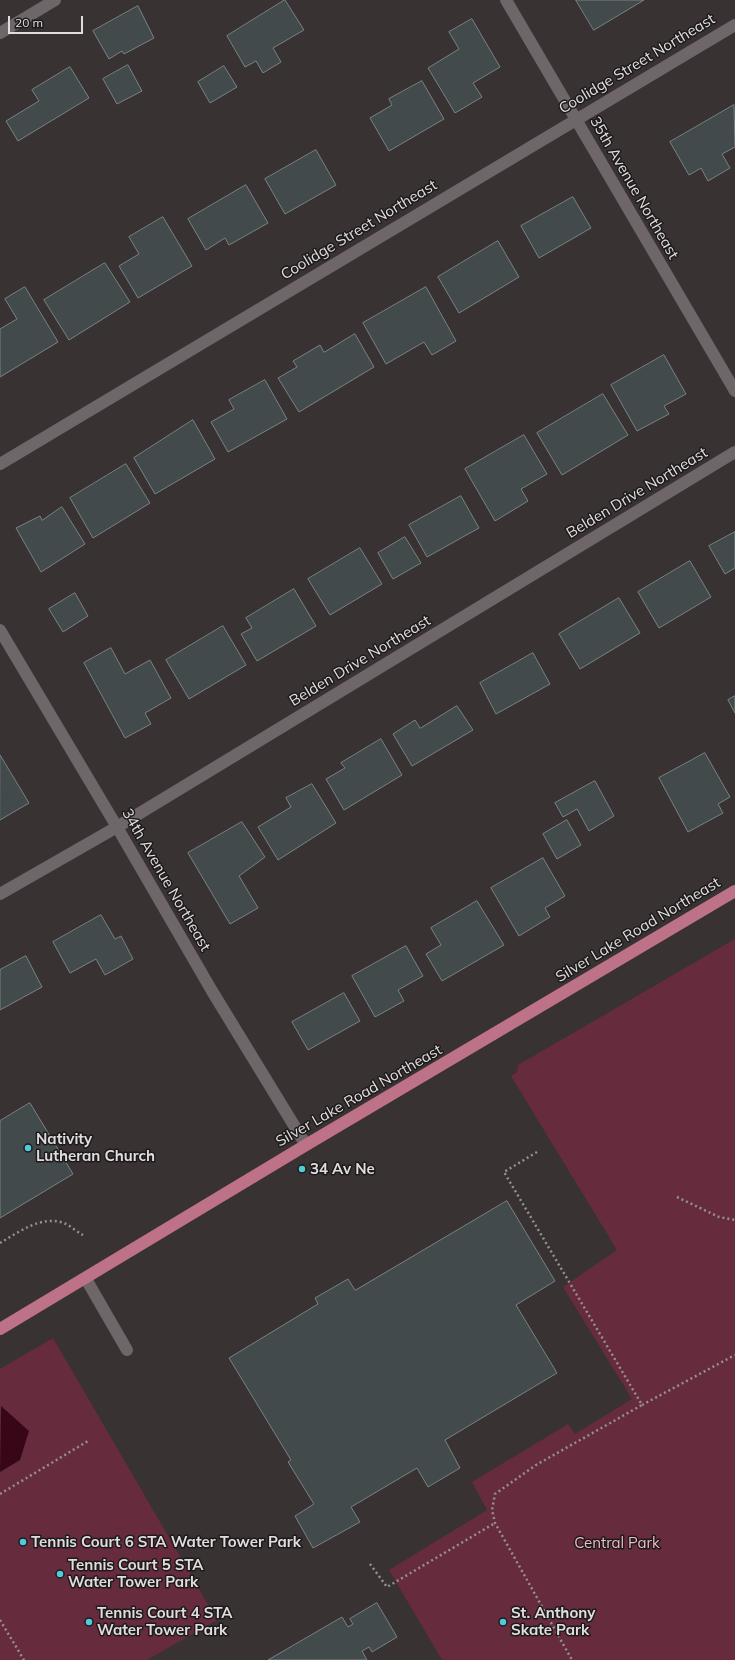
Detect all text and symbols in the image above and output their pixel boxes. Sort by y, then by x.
scale bar [10,8,85,34]
street label: Coolidge Street Northeast [556,10,718,118]
text: 20 m [15,15,43,30]
street label: 35th Avenue Northeast [586,114,682,262]
street label: Coolidge Street Northeast [278,176,440,284]
street label: Belden Drive Northeast [563,444,711,542]
street label: Belden Drive Northeast [286,612,434,710]
street label: 34th Avenue Northeast [118,806,214,954]
street label: Silver Lake Road Northeast [552,874,724,986]
street label: Silver Lake Road Northeast [273,1041,445,1151]
place label: Nativity Lutheran Church [36,1130,155,1165]
marker: Nativity Lutheran Church [23,1143,33,1153]
place label: 34 Av Ne [310,1160,375,1178]
marker: 34 Av Ne [297,1164,307,1174]
place label: Tennis Court 6 STA Water Tower Park [31,1533,301,1551]
park label: Central Park [574,1534,660,1552]
marker: Tennis Court 6 STA Water Tower Park [18,1537,28,1547]
place label: Tennis Court 5 STA Water Tower Park [68,1556,204,1591]
marker: Tennis Court 5 STA Water Tower Park [55,1569,65,1579]
place label: Tennis Court 4 STA Water Tower Park [97,1604,233,1639]
place label: St. Anthony Skate Park [511,1604,595,1639]
marker: Tennis Court 4 STA Water Tower Park [84,1617,94,1627]
marker: St. Anthony Skate Park [498,1617,508,1627]

